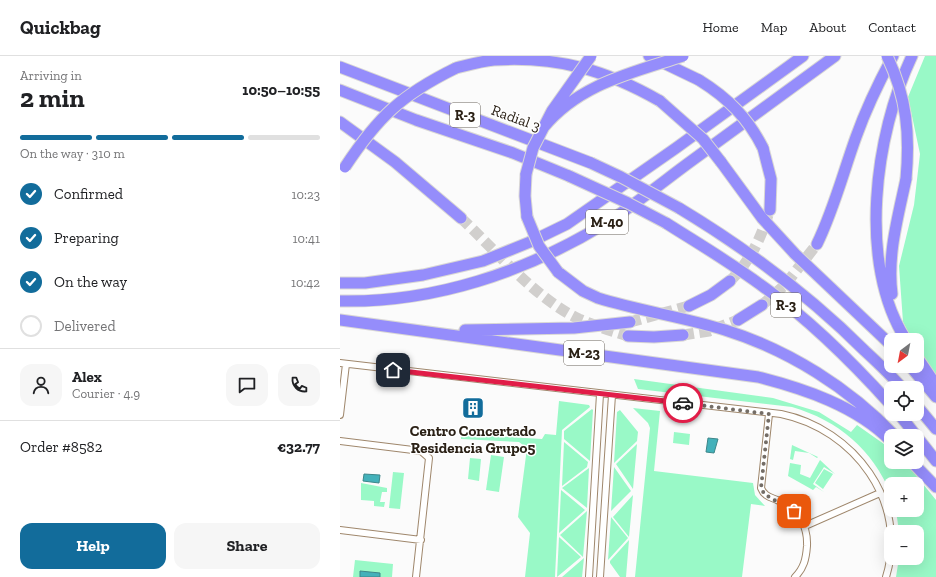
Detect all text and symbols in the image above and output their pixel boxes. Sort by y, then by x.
text: Quickbag [20,16,101,39]
text: Home [703,19,739,36]
text: Map [761,19,787,36]
text: About [809,19,846,36]
text: Contact [868,19,916,36]
text: Arriving in [20,68,82,83]
text: 10:50–10:55 [242,81,320,99]
text: 2 min [20,82,85,114]
street label: Radial 3 [489,101,543,135]
road number: R-3 [450,103,480,127]
text: On the way · 310 m [20,146,125,161]
icon: check [20,183,42,205]
text: Confirmed [54,185,123,203]
text: 10:23 [292,187,320,202]
road number: M-40 [586,210,628,234]
icon: check [20,227,42,249]
text: Preparing [54,229,119,247]
text: 10:41 [293,231,320,246]
icon: check [20,271,42,293]
text: On the way [54,273,127,291]
text: 10:42 [291,275,320,290]
road number: R-3 [771,293,801,317]
text: Delivered [54,317,116,335]
north arrow [884,333,924,373]
map controls [884,333,924,565]
road number: M-23 [564,341,604,365]
pin [376,353,410,387]
icon: home [382,359,404,381]
button: person [20,364,62,406]
button: chat [226,364,268,406]
button: phone [278,364,320,406]
text: Alex [72,368,102,386]
button: locate [884,381,924,421]
courier [663,383,703,423]
text: Courier · 4.9 [72,386,140,401]
icon: car [672,392,694,414]
building icon: Centro Concertado Residencia Grupo5 [460,395,486,421]
place label: Centro Concertado Residencia Grupo5 [410,422,536,457]
button: layers [884,429,924,469]
text: Order #8582 [20,438,102,456]
text: €32.77 [277,438,320,456]
button: + [884,477,924,517]
pin [777,494,811,528]
icon: bag [783,500,805,522]
button: Help [20,523,166,569]
button: Share [174,523,320,569]
button: − [884,525,924,565]

